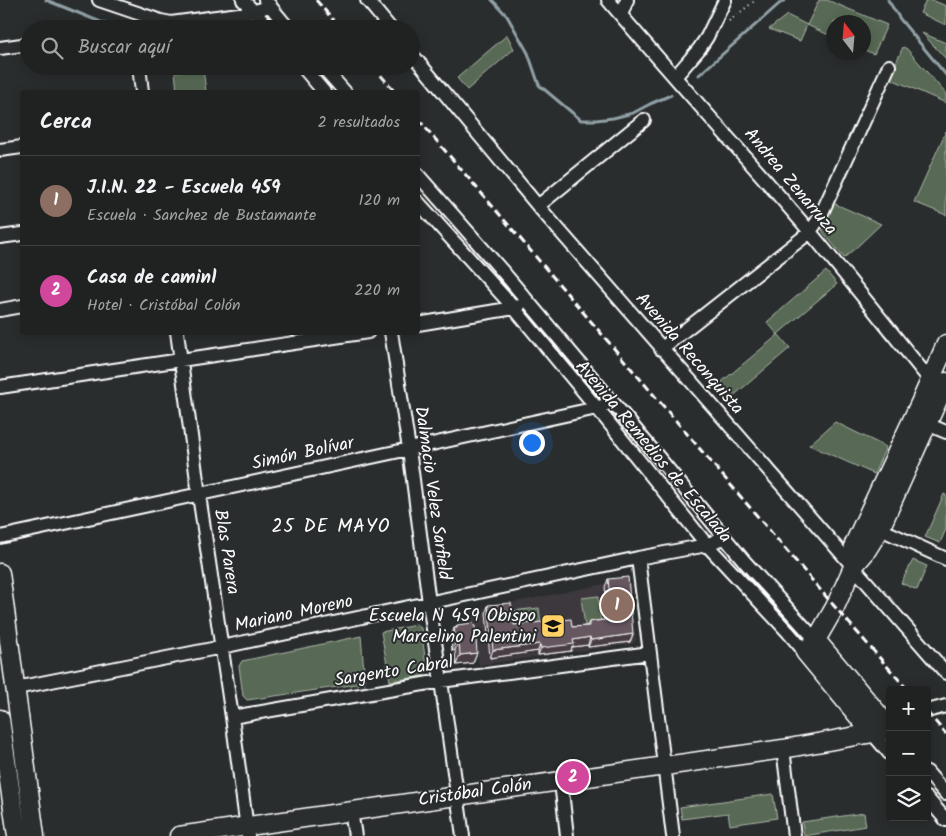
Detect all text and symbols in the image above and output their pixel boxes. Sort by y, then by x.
north arrow [826,15,871,60]
search box [20,20,420,75]
text: Buscar aquí [78,33,170,63]
icon: search [38,34,66,62]
text: Cerca [40,106,92,139]
text: 2 resultados [318,110,400,135]
street label: Andrea Zenarruza [736,122,844,242]
text: J.I.N. 22 - Escuela 459 [87,173,281,203]
text: 1 [54,188,58,213]
text: 120 m [359,188,400,213]
text: Escuela · Sanchez de Bustamante [87,203,316,228]
text: Casa de caminl [87,263,216,293]
text: 2 [51,278,61,303]
text: 220 m [354,278,400,303]
street label: Avenida Reconquista [628,286,750,422]
text: Hotel · Cristóbal Colón [87,293,241,318]
street label: Avenida Remedios de Escalada [567,354,739,550]
street label: Dalmacio Velez Sarfield [405,404,459,583]
street label: Simón Bolívar [249,429,358,479]
your location [519,430,545,456]
street label: Blas Parera [205,507,247,597]
district label: 25 DE MAYO [272,512,390,542]
pin: 1 [601,586,633,624]
street label: Mariano Moreno [232,587,356,641]
place label: Escuela N 459 Obispo Marcelino Palentini [369,602,537,652]
school or university icon: Escuela N 459 Obispo Marcelino Palentini [540,613,566,639]
street label: Sargento Cabral [332,648,456,696]
map controls [886,686,931,821]
button: + [886,686,931,731]
button: − [886,731,931,776]
pin: 2 [557,758,589,796]
street label: Cristóbal Colón [416,771,534,815]
button: layers [886,776,931,821]

